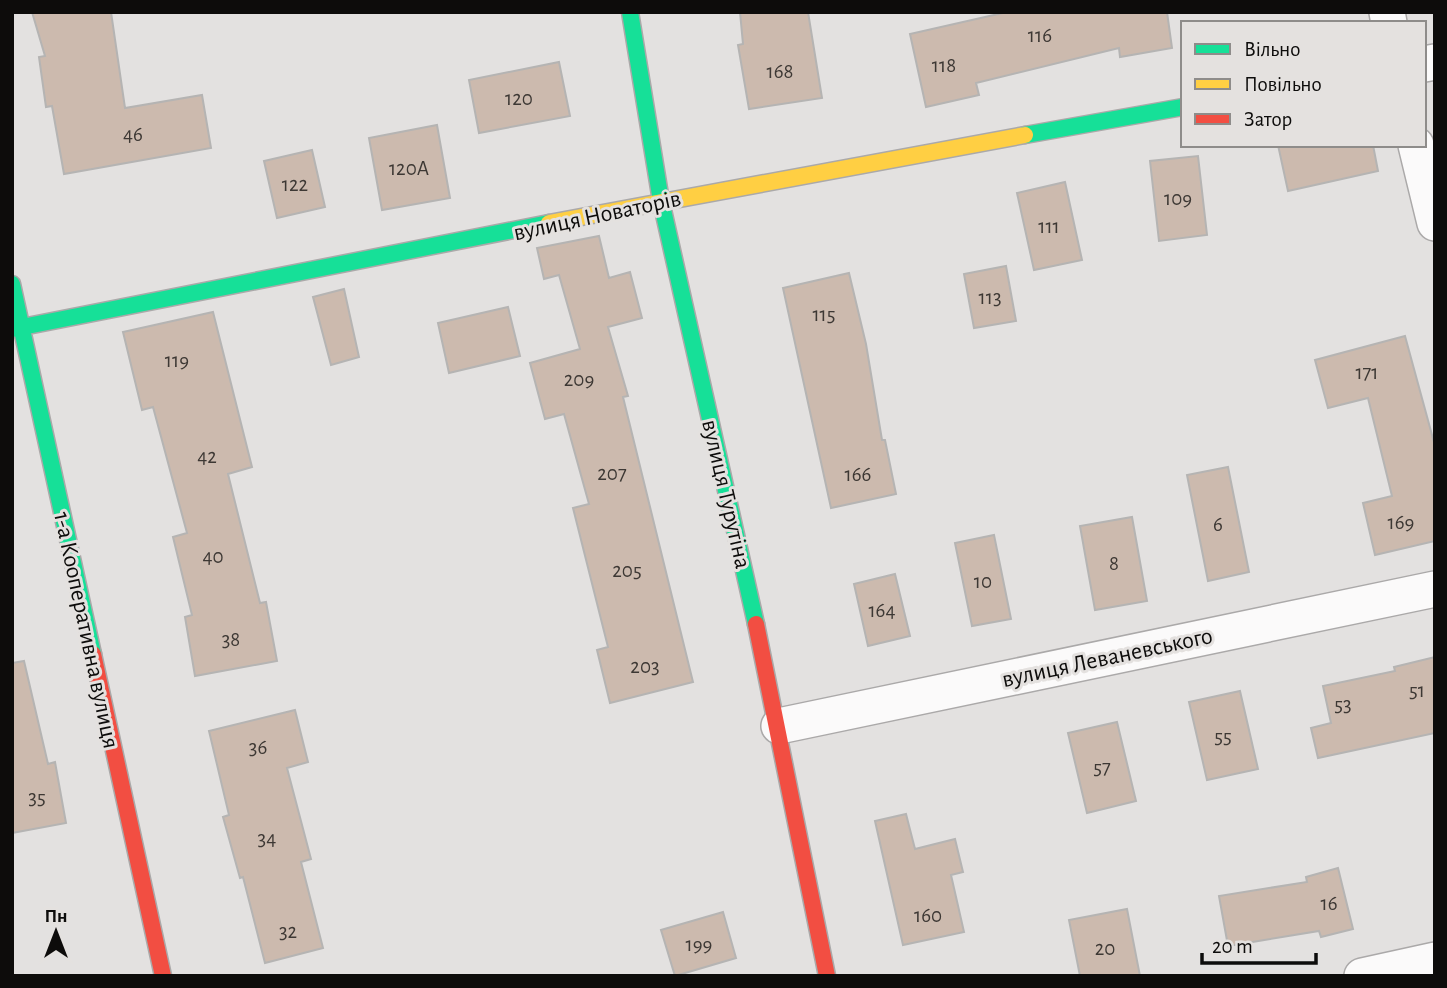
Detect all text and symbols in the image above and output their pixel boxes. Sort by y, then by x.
legend [1181,21,1426,147]
house number: 116 [1028,25,1052,46]
text: Вільно [1244,39,1300,60]
house number: 118 [932,55,956,76]
house number: 168 [766,61,794,82]
text: Повільно [1244,74,1322,95]
house number: 120 [505,88,533,109]
text: Затор [1244,109,1292,130]
house number: 46 [123,124,143,145]
house number: 120А [389,158,429,179]
house number: 122 [282,174,308,195]
street label: вулиця Новаторів [511,187,683,245]
house number: 109 [1164,188,1192,209]
house number: 111 [1038,216,1060,237]
house number: 113 [978,287,1002,308]
house number: 115 [812,304,836,325]
house number: 119 [165,350,189,371]
house number: 171 [1355,362,1379,383]
house number: 209 [564,369,594,390]
street label: вулиця Турутіна [697,417,755,571]
house number: 42 [197,446,217,467]
house number: 207 [597,463,627,484]
house number: 166 [845,464,871,485]
street label: 1-а Кооперативна вулиця [49,510,123,751]
house number: 169 [1388,512,1414,533]
house number: 6 [1213,514,1223,535]
house number: 40 [202,546,224,567]
house number: 8 [1109,553,1119,574]
house number: 205 [612,560,642,581]
house number: 10 [974,571,992,592]
house number: 164 [868,600,896,621]
street label: вулиця Леваневського [1000,624,1215,692]
house number: 38 [222,629,240,650]
house number: 203 [630,656,660,677]
house number: 51 [1409,680,1425,701]
house number: 53 [1334,694,1352,715]
house number: 55 [1214,726,1232,747]
house number: 36 [249,737,267,758]
house number: 57 [1093,757,1111,778]
house number: 35 [28,787,46,808]
house number: 34 [258,828,276,849]
house number: 16 [1320,893,1338,914]
north arrow [21,897,91,967]
house number: 160 [914,905,942,926]
text: Пн [44,907,68,926]
house number: 32 [279,921,297,942]
scale bar [1202,922,1316,966]
house number: 199 [686,934,712,955]
text: 20 m [1212,936,1253,957]
house number: 20 [1095,938,1115,959]

